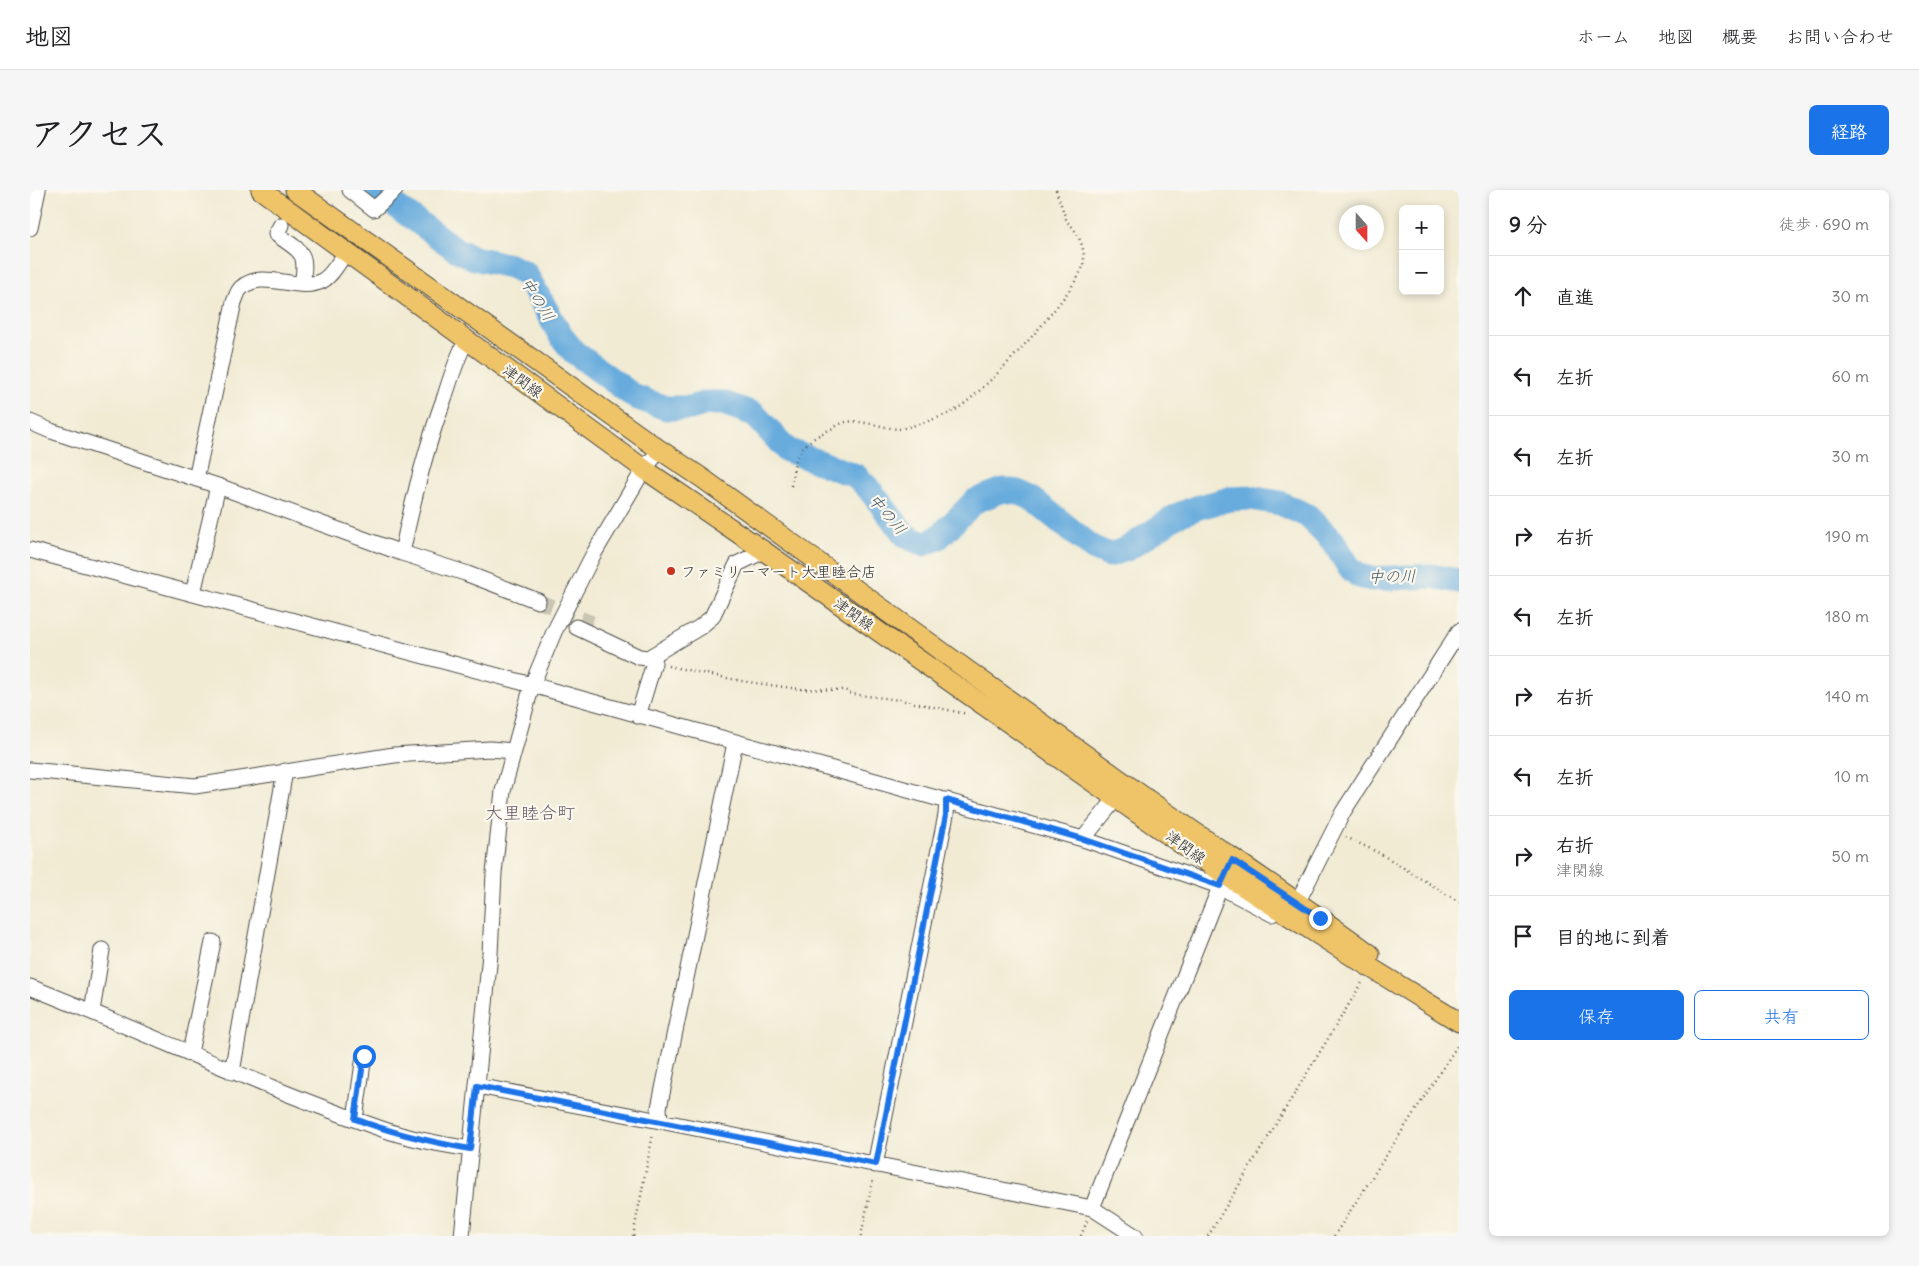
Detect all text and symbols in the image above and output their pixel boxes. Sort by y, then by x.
text: 地図 [25,21,73,51]
text: ホーム [1577,25,1630,48]
text: 地図 [1658,25,1694,48]
text: 概要 [1722,25,1758,48]
text: お問い合わせ [1786,25,1894,48]
button: 経路 [1809,105,1889,155]
text: アクセス [30,111,168,155]
north arrow [1339,205,1384,250]
map controls [1399,205,1444,295]
button: + [1399,205,1444,250]
text: 9 分 [1509,211,1547,238]
text: 徒歩 · 690 m [1779,214,1869,234]
button: − [1399,250,1444,295]
water label: 中の川 [517,273,559,325]
icon: ahead [1509,282,1537,310]
text: 直進 [1556,285,1594,309]
text: 30 m [1832,286,1869,306]
street label: 津関線 [499,360,547,402]
icon: left [1509,362,1537,390]
text: 左折 [1556,365,1594,389]
text: 60 m [1831,366,1869,386]
icon: left [1509,442,1537,470]
text: 左折 [1556,445,1594,469]
text: 30 m [1832,446,1869,466]
water label: 中の川 [865,489,911,539]
icon: right [1509,522,1537,550]
text: 右折 [1556,525,1594,549]
text: 190 m [1825,526,1869,546]
place label: ファミリーマート大里睦合店 [681,562,876,581]
marker: ファミリーマート大里睦合店 [665,565,677,577]
water label: 中の川 [1368,566,1416,586]
street label: 津関線 [830,593,878,635]
icon: left [1509,602,1537,630]
text: 左折 [1556,605,1594,629]
text: 180 m [1825,606,1869,626]
icon: right [1509,682,1537,710]
text: 右折 [1556,685,1594,709]
text: 140 m [1825,686,1869,706]
icon: left [1509,762,1537,790]
text: 左折 [1556,765,1594,789]
text: 10 m [1834,766,1869,786]
district label: 大里睦合町 [485,801,575,824]
street label: 津関線 [1162,826,1210,868]
text: 右折 [1556,833,1594,857]
icon: right [1509,842,1537,870]
text: 50 m [1831,846,1869,866]
text: 津関線 [1556,860,1604,880]
route end [1309,907,1332,930]
icon: arrive [1509,922,1537,950]
text: 目的地に到着 [1556,925,1670,949]
button: 保存 [1509,990,1684,1040]
button: 共有 [1694,990,1869,1040]
route start [353,1045,376,1068]

